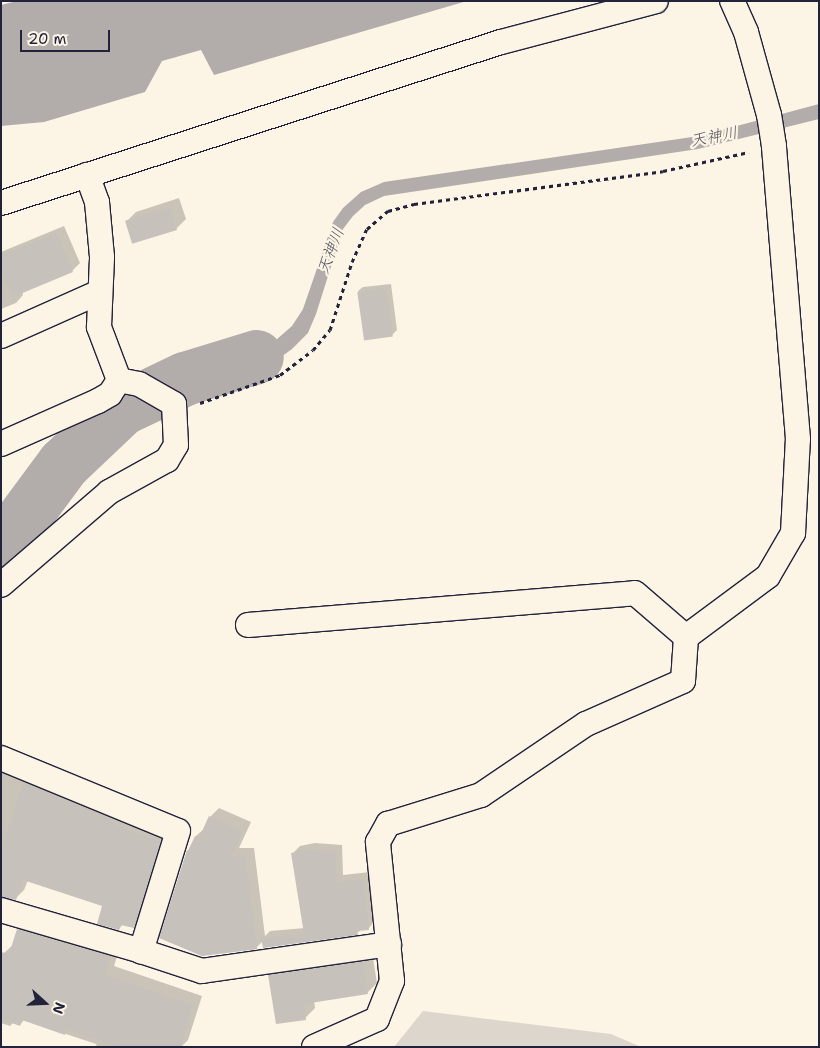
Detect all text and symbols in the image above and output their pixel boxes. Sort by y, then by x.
scale bar [22,20,112,52]
text: 20 m [28,29,67,49]
water label: 天神川 [689,123,739,151]
water label: 天神川 [313,225,349,277]
north arrow [20,978,70,1028]
text: N [49,1000,69,1016]

